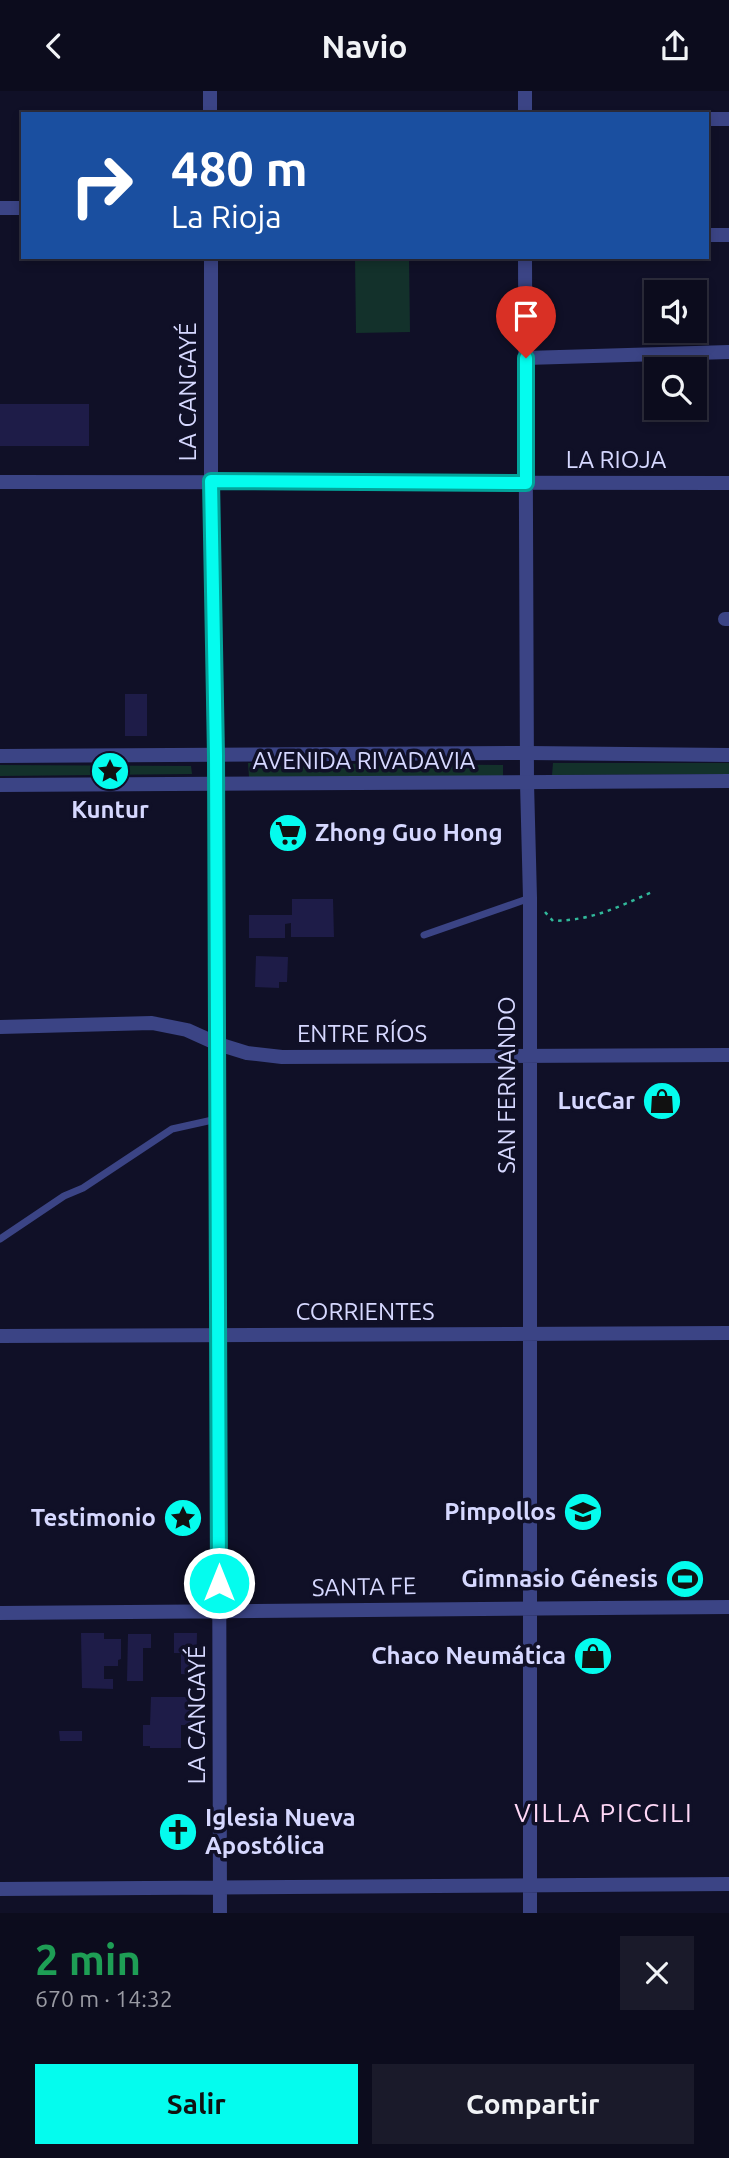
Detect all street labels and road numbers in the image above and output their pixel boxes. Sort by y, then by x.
street label: LA CANGAYÉ [173,322,201,462]
street label: LA RIOJA [566,446,667,473]
street label: AVENIDA RIVADAVIA [253,747,476,774]
street label: SAN FERNANDO [493,996,520,1174]
street label: ENTRE RÍOS [297,1019,427,1047]
street label: CORRIENTES [295,1298,435,1325]
street label: SANTA FE [311,1572,416,1601]
street label: LA CANGAYÉ [182,1645,210,1785]

